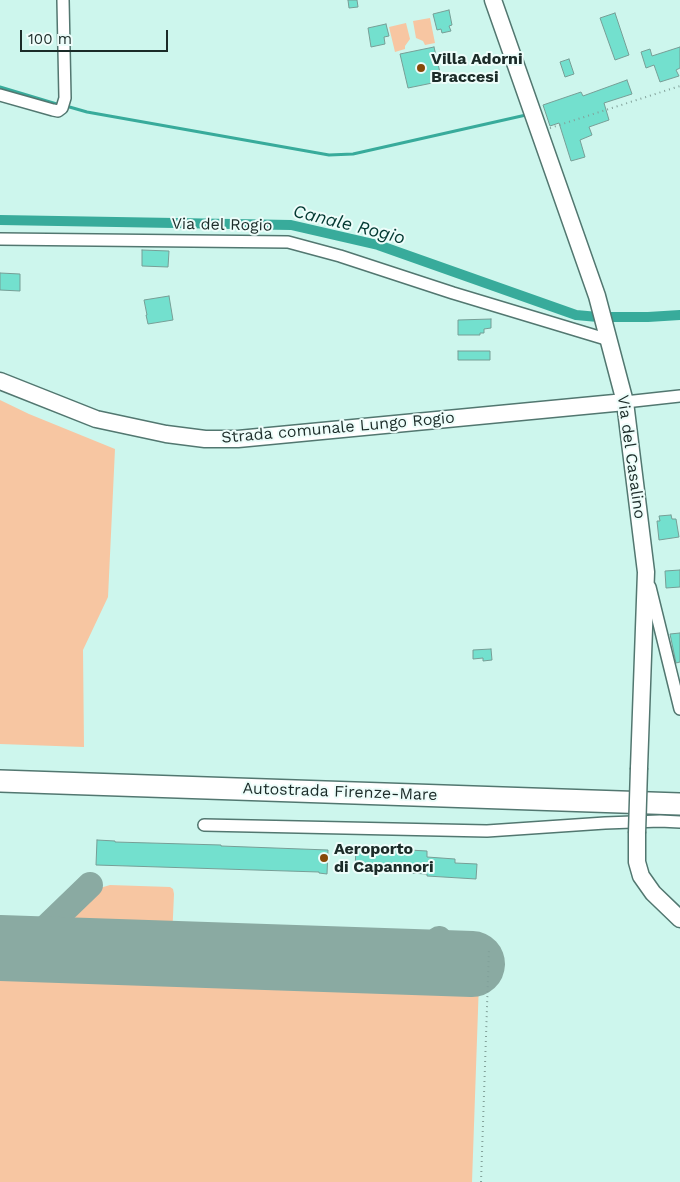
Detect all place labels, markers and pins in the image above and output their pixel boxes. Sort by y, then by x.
place label: Villa Adorni Braccesi [431,49,523,87]
marker: Villa Adorni Braccesi [415,62,427,74]
place label: Aeroporto di Capannori [334,839,434,877]
marker: Aeroporto di Capannori [318,852,330,864]

